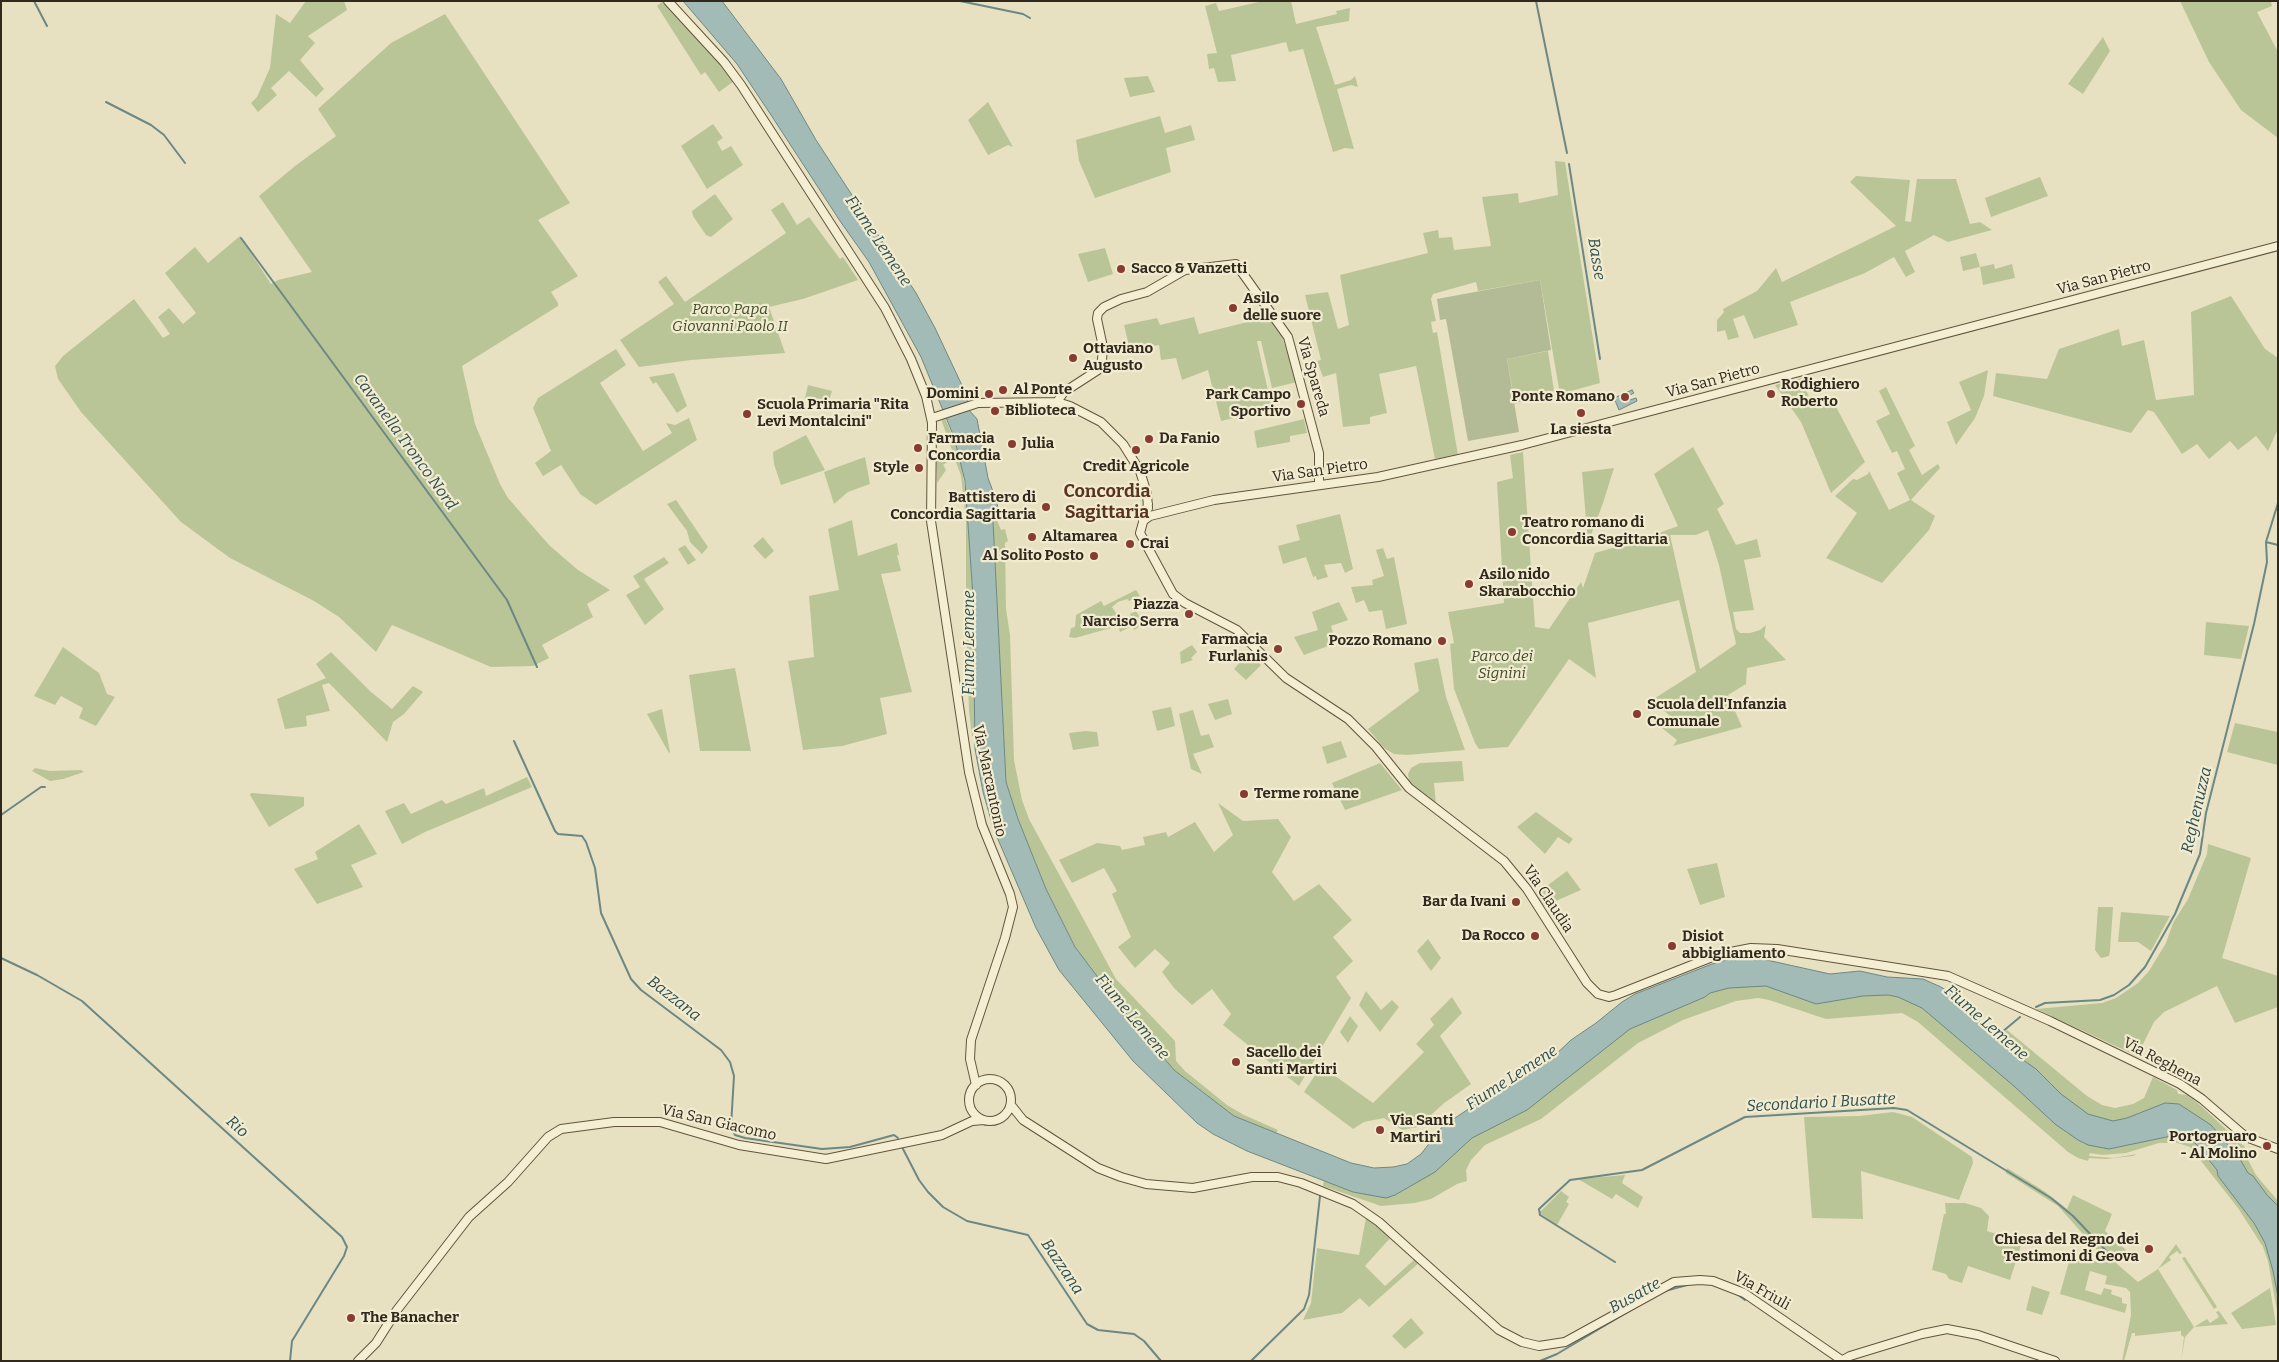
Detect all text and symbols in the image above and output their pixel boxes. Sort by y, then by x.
water label: Fiume Lemene [841,192,915,290]
water label: Basse [1583,236,1609,282]
street label: Via San Pietro [2055,257,2153,299]
place label: Sacco & Vanzetti [1131,260,1247,278]
marker: Sacco & Vanzetti [1115,263,1127,275]
place label: Asilo delle suore [1243,290,1321,325]
park label: Parco Papa Giovanni Paolo II [672,301,788,336]
marker: Asilo delle suore [1227,302,1239,314]
street label: Via Spareda [1293,335,1333,419]
place label: Ottaviano Augusto [1083,340,1153,375]
marker: Ottaviano Augusto [1067,352,1079,364]
street label: Via San Pietro [1664,360,1762,402]
water label: Cavanella Tronco Nord [349,370,461,514]
place label: Rodighiero Roberto [1781,376,1860,411]
place label: Al Ponte [1013,381,1072,399]
marker: Al Ponte [997,384,1009,396]
place label: Domini [926,385,979,403]
place label: Park Campo Sportivo [1206,386,1291,421]
marker: Domini [983,388,995,400]
place label: Ponte Romano [1512,388,1615,406]
marker: Rodighiero Roberto [1765,388,1777,400]
marker: Ponte Romano [1619,391,1631,403]
place label: Scuola Primaria "Rita Levi Montalcini" [757,396,909,431]
marker: Park Campo Sportivo [1295,398,1307,410]
place label: Biblioteca [1005,402,1076,420]
marker: Biblioteca [989,405,1001,417]
marker: La siesta [1575,407,1587,419]
marker: Scuola Primaria "Rita Levi Montalcini" [741,408,753,420]
place label: La siesta [1550,421,1612,439]
place label: Farmacia Concordia [928,430,1001,465]
place label: Da Fanio [1159,430,1220,448]
marker: Da Fanio [1143,433,1155,445]
place label: Julia [1022,435,1054,453]
marker: Julia [1006,438,1018,450]
marker: Farmacia Concordia [912,442,924,454]
marker: Credit Agricole [1130,444,1142,456]
street label: Via San Pietro [1271,455,1369,487]
place label: Credit Agricole [1083,458,1189,476]
place label: Style [873,459,909,477]
marker: Style [913,462,925,474]
district label: Concordia Sagittaria [1063,481,1151,524]
place label: Battistero di Concordia Sagittaria [890,489,1036,524]
marker: Battistero di Concordia Sagittaria [1040,501,1052,513]
place label: Teatro romano di Concordia Sagittaria [1522,514,1668,549]
marker: Teatro romano di Concordia Sagittaria [1506,526,1518,538]
place label: Altamarea [1042,528,1118,546]
marker: Altamarea [1026,531,1038,543]
place label: Crai [1140,535,1169,553]
marker: Crai [1124,538,1136,550]
place label: Al Solito Posto [983,547,1084,565]
marker: Al Solito Posto [1088,550,1100,562]
place label: Asilo nido Skarabocchio [1479,566,1576,601]
marker: Asilo nido Skarabocchio [1463,578,1475,590]
water label: Fiume Lemene [960,590,980,696]
place label: Piazza Narciso Serra [1082,596,1179,631]
marker: Piazza Narciso Serra [1183,608,1195,620]
place label: Farmacia Furlanis [1201,631,1268,666]
place label: Pozzo Romano [1328,632,1432,650]
marker: Pozzo Romano [1436,635,1448,647]
marker: Farmacia Furlanis [1272,643,1284,655]
park label: Parco dei Signini [1471,648,1533,683]
place label: Scuola dell'Infanzia Comunale [1647,696,1787,731]
marker: Scuola dell'Infanzia Comunale [1631,708,1643,720]
street label: Via Marcantonio [968,723,1010,839]
water label: Reghenuzza [2178,765,2216,855]
place label: Terme romane [1254,785,1359,803]
marker: Terme romane [1238,788,1250,800]
street label: Via Claudia [1519,862,1577,936]
place label: Bar da Ivani [1422,893,1506,911]
marker: Bar da Ivani [1510,896,1522,908]
place label: Da Rocco [1461,927,1525,945]
place label: Disiot abbigliamento [1682,928,1786,963]
marker: Da Rocco [1529,930,1541,942]
marker: Disiot abbigliamento [1666,940,1678,952]
water label: Fiume Lemene [1091,971,1173,1063]
water label: Bazzana [643,972,705,1026]
water label: Fiume Lemene [1940,981,2032,1065]
street label: Via Reghena [2120,1034,2204,1090]
water label: Fiume Lemene [1463,1041,1561,1115]
place label: Sacello dei Santi Martiri [1246,1044,1337,1079]
marker: Sacello dei Santi Martiri [1230,1056,1242,1068]
water label: Secondario I Busatte [1746,1090,1896,1116]
street label: Via San Giacomo [660,1101,778,1145]
water label: Rio [222,1112,252,1142]
place label: Via Santi Martiri [1390,1112,1453,1147]
marker: Via Santi Martiri [1374,1124,1386,1136]
place label: Portogruaro - Al Molino [2169,1128,2257,1163]
marker: Portogruaro - Al Molino [2261,1140,2273,1152]
place label: Chiesa del Regno dei Testimoni di Geova [1995,1231,2139,1266]
water label: Bazzana [1037,1236,1087,1298]
marker: Chiesa del Regno dei Testimoni di Geova [2143,1243,2155,1255]
street label: Via Friuli [1730,1268,1794,1314]
water label: Busatte [1606,1274,1664,1318]
place label: The Banacher [361,1309,459,1327]
marker: The Banacher [345,1312,357,1324]

